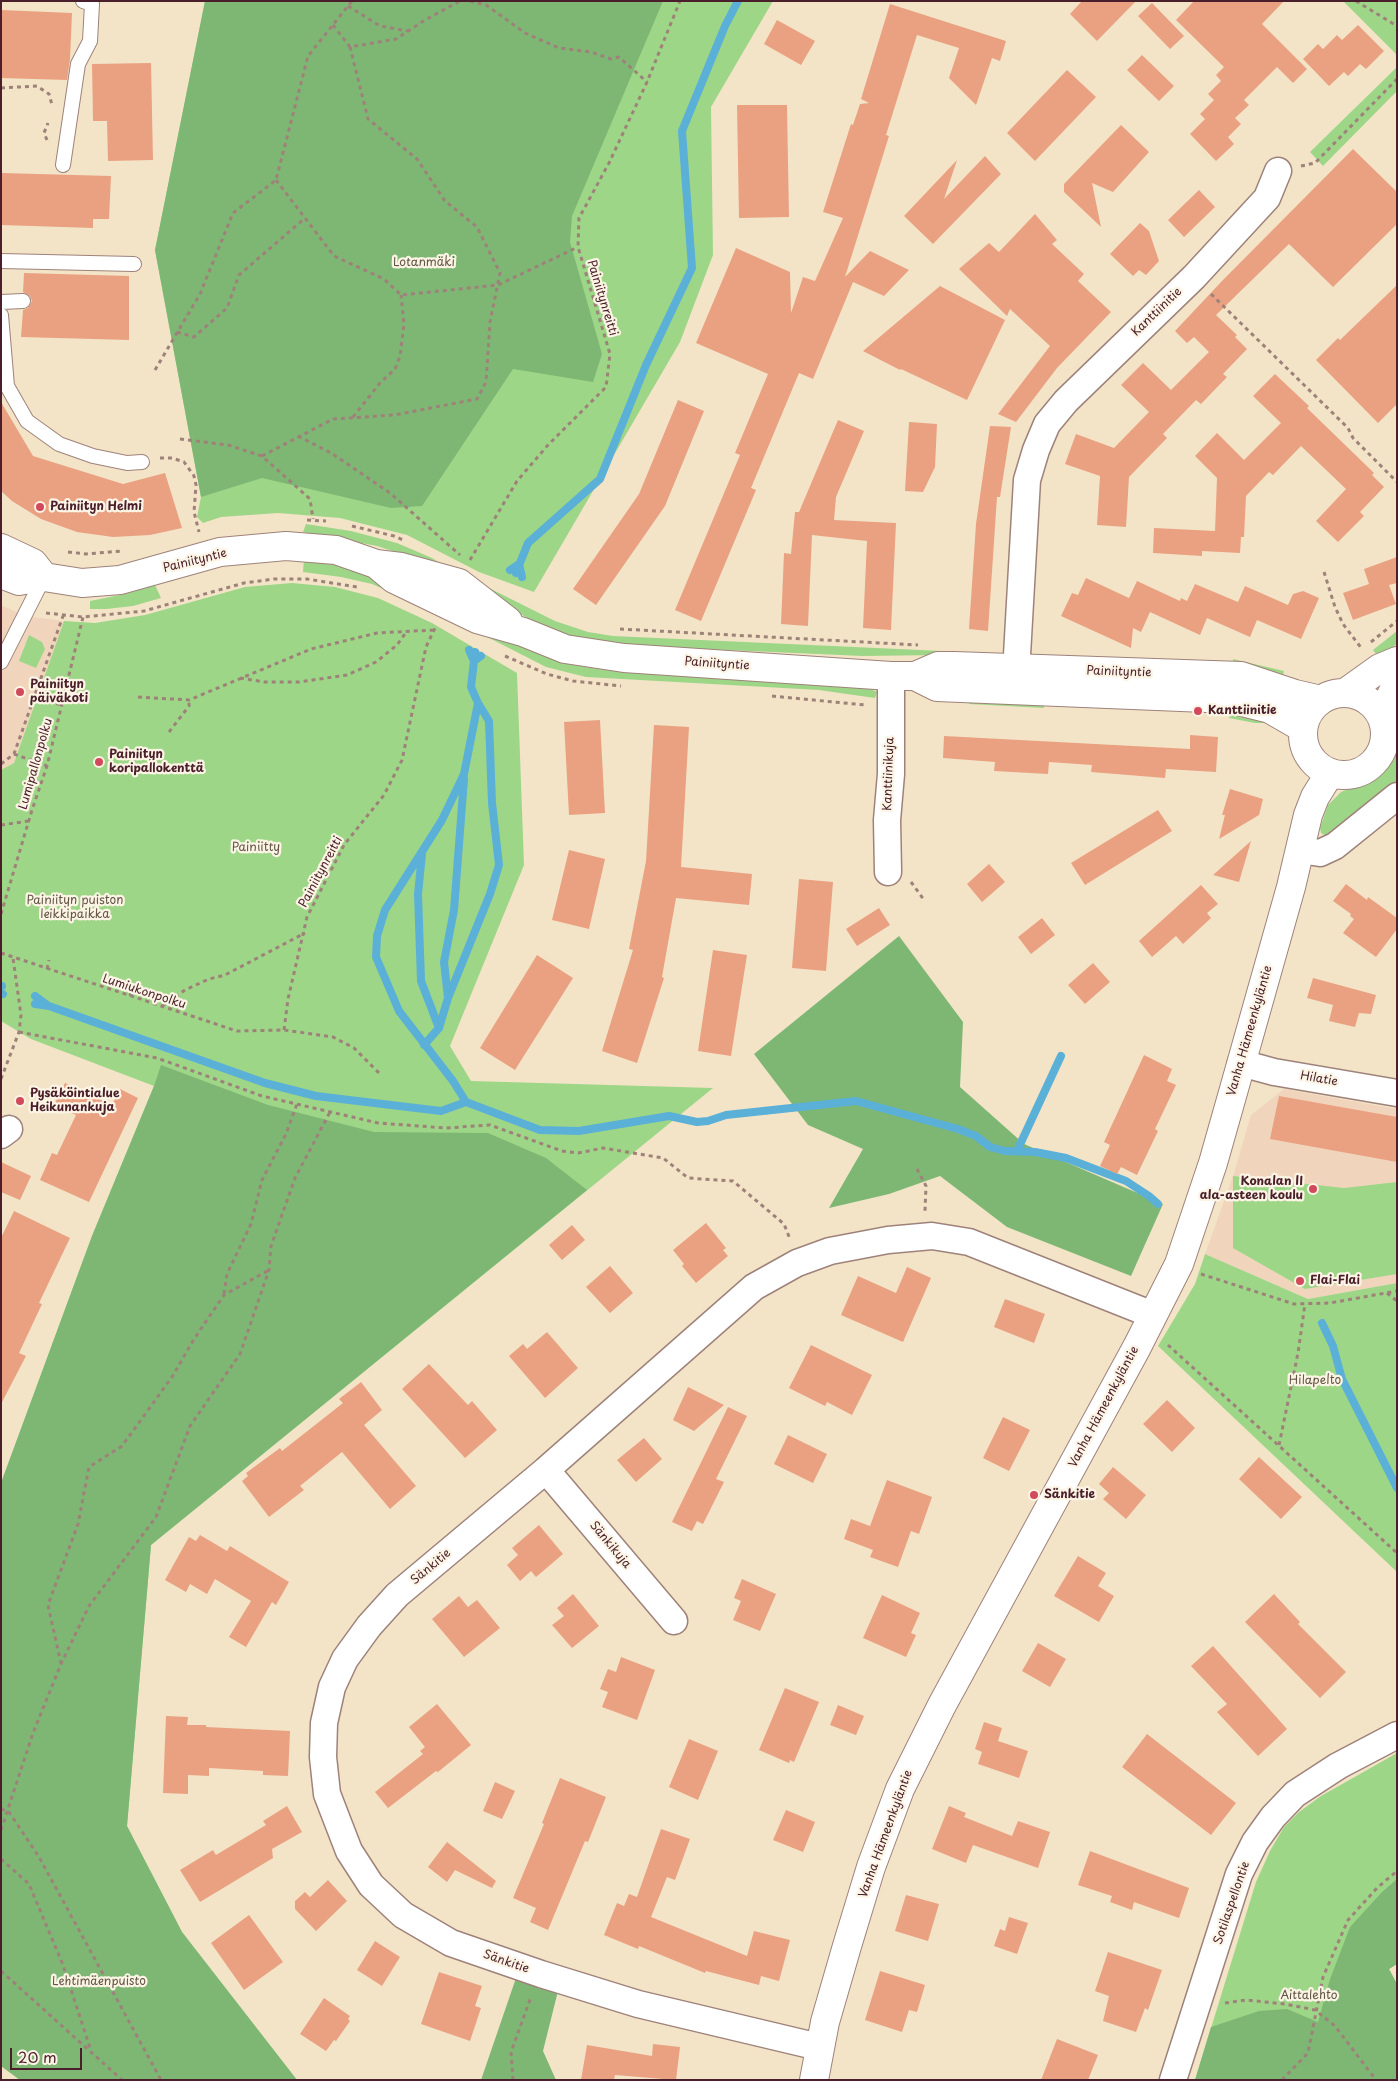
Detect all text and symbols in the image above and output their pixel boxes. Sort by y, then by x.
park label: Lotanmäki [393,256,455,270]
street label: Painiitynreitti [584,258,620,338]
street label: Kanttiinitie [1129,285,1185,339]
place label: Painiityn Helmi [50,500,142,514]
marker: Painiityn Helmi [34,501,46,513]
street label: Painiityntie [162,546,228,576]
street label: Painiityntie [684,655,750,673]
street label: Painiityntie [1086,664,1152,680]
place label: Painiityn päiväkoti [30,678,88,706]
marker: Painiityn päiväkoti [14,686,26,698]
place label: Kanttiinitie [1208,704,1277,718]
marker: Kanttiinitie [1192,705,1204,717]
street label: Lumipallonpolku [16,717,56,811]
street label: Kanttiinikuja [881,737,897,811]
place label: Painiityn koripallokenttä [109,748,204,776]
marker: Painiityn koripallokenttä [93,756,105,768]
street label: Painiitynreitti [296,834,346,910]
park label: Painiitty [232,841,280,855]
park label: Painiityn puiston leikkipaikka [27,894,123,922]
street label: Vanha Hämeenkyläntie [1224,964,1276,1098]
street label: Lumiukonpolku [100,972,188,1012]
street label: Hilatie [1299,1069,1339,1089]
place label: Pysäköintialue Heikunankuja [30,1087,119,1115]
marker: Pysäköintialue Heikunankuja [14,1095,26,1107]
place label: Konalan II ala-asteen koulu [1200,1175,1303,1203]
marker: Konalan II ala-asteen koulu [1307,1183,1319,1195]
place label: Flai-Flai [1310,1274,1360,1288]
marker: Flai-Flai [1294,1275,1306,1287]
street label: Vanha Hämeenkyläntie [1066,1344,1142,1470]
park label: Hilapelto [1289,1374,1341,1388]
place label: Sänkitie [1044,1488,1095,1502]
marker: Sänkitie [1028,1489,1040,1501]
street label: Sänkikuja [586,1519,634,1571]
street label: Sänkitie [408,1546,454,1588]
street label: Vanha Hämeenkyläntie [856,1768,916,1900]
street label: Sotilaspellontie [1211,1860,1253,1946]
street label: Sänkitie [481,1947,531,1977]
park label: Lehtimäenpuisto [52,1975,146,1989]
park label: Aittalehto [1280,1989,1338,2003]
scale bar [12,2038,85,2070]
text: 20 m [18,2045,57,2068]

